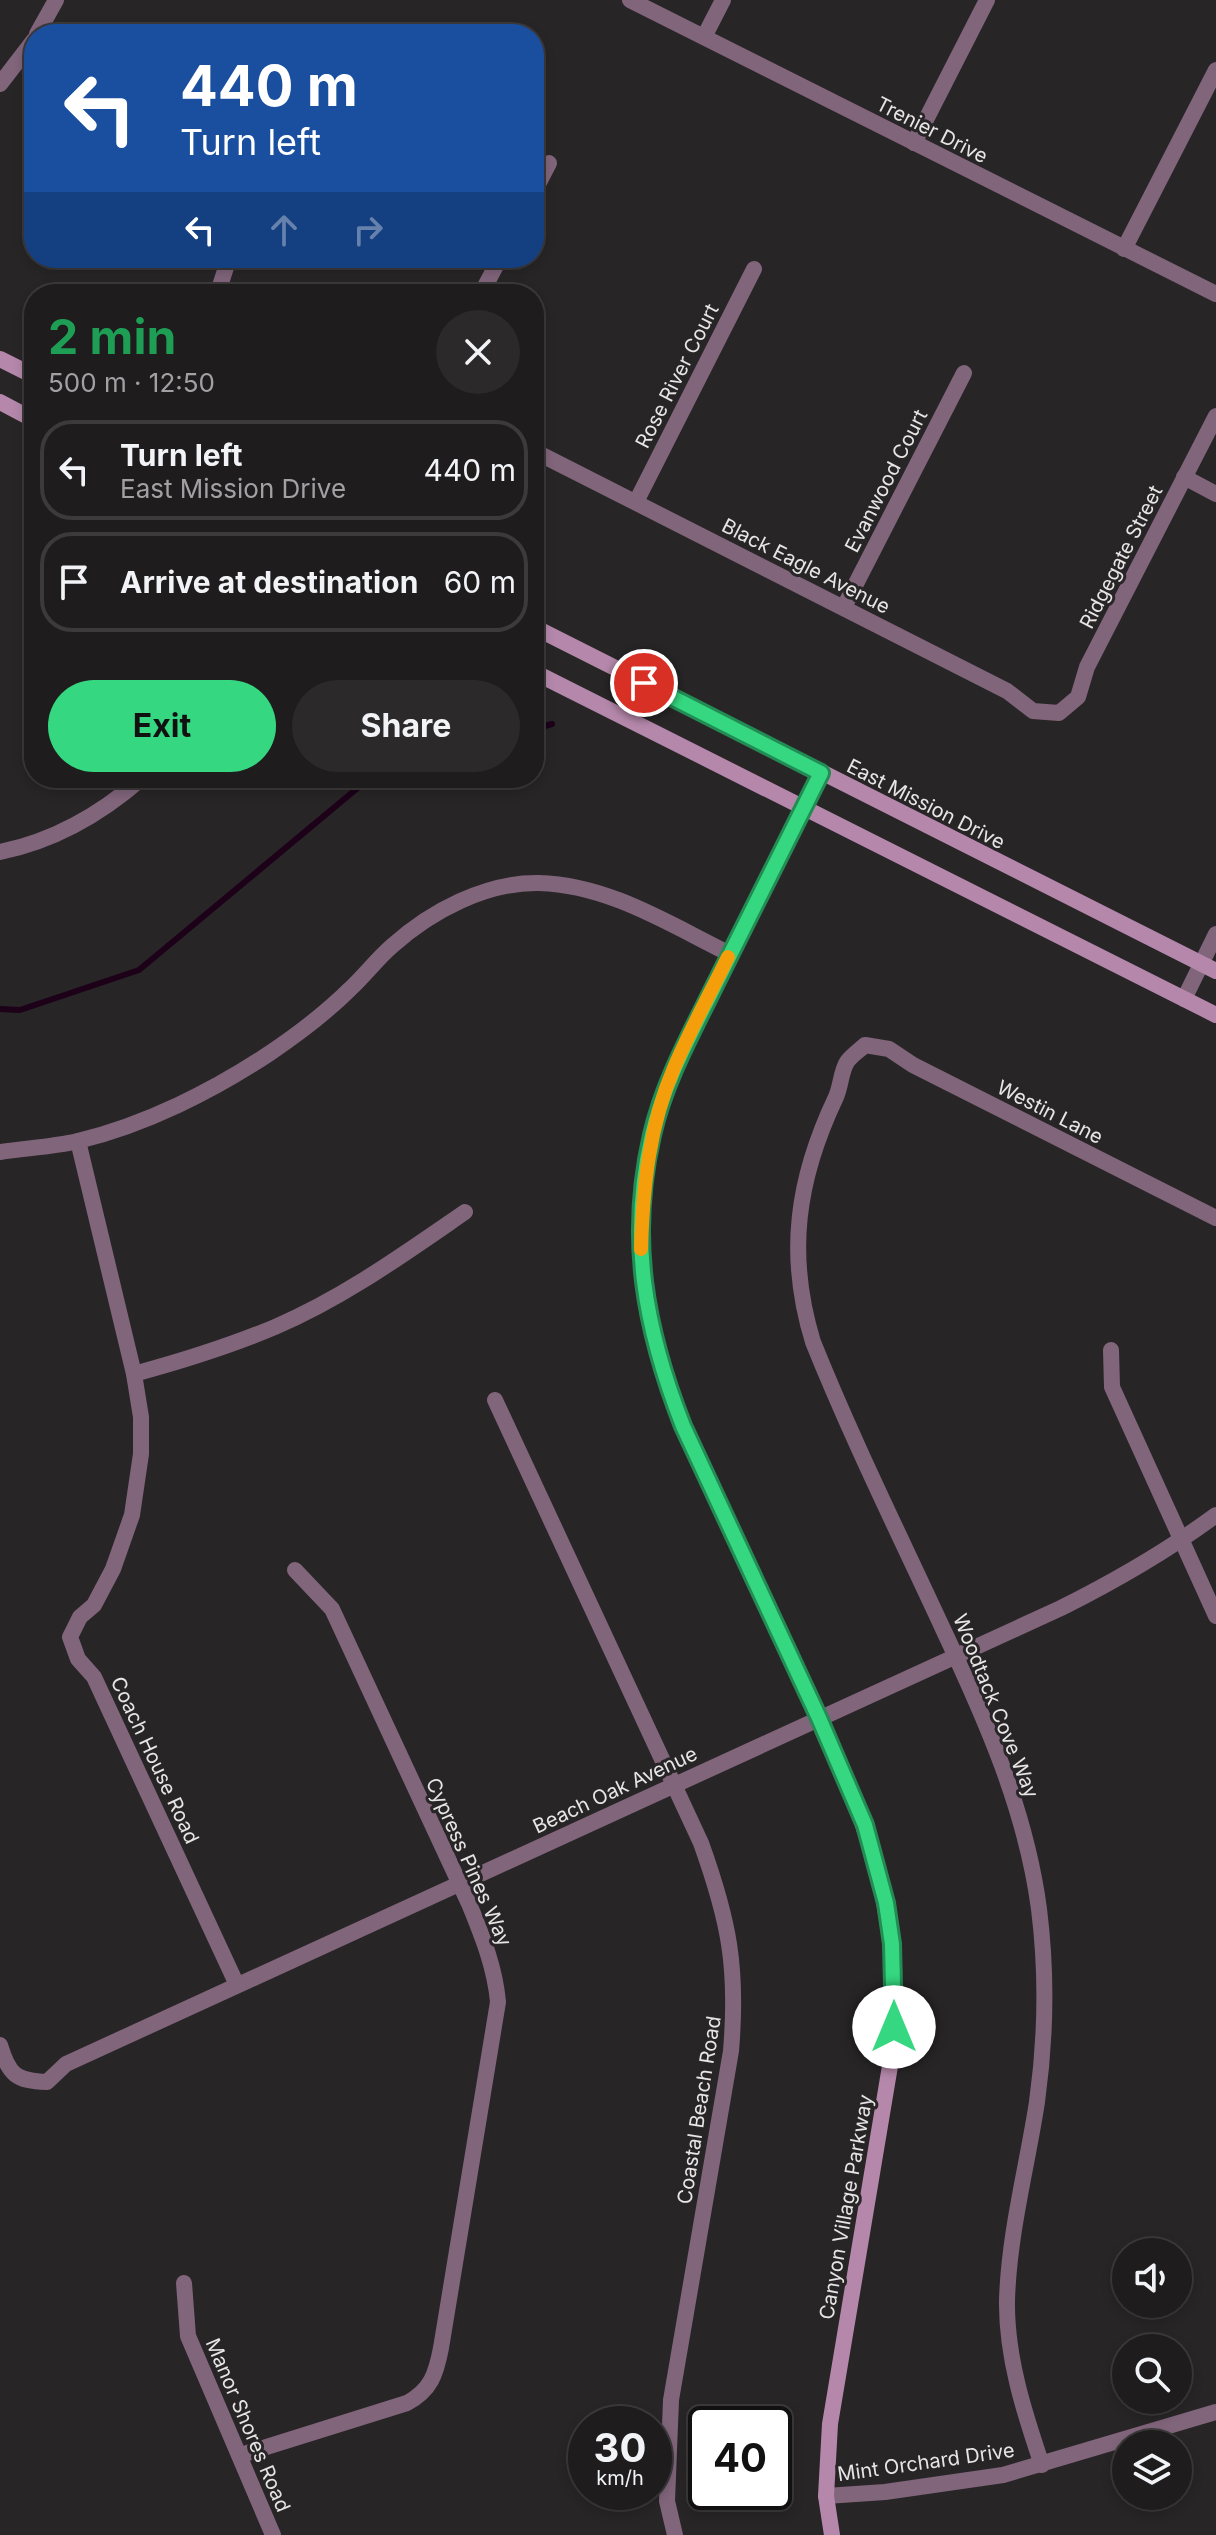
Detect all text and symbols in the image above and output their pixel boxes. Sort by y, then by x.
text: 440 m [180,52,358,120]
icon: left [48,56,152,160]
street label: Trenier Drive [872,92,992,168]
text: Turn left [180,120,321,164]
icon: left [178,208,222,252]
icon: ahead [262,208,306,252]
icon: right [346,208,390,252]
street label: Rose River Court [630,299,724,452]
text: 2 min [48,307,176,366]
button: close [436,310,520,394]
text: 500 m · 12:50 [48,367,215,398]
street label: Evanwood Court [840,405,933,556]
text: Turn left [120,437,242,473]
icon: left [52,448,96,492]
text: 440 m [424,452,516,488]
text: East Mission Drive [120,473,346,504]
street label: Ridgegate Street [1075,481,1168,633]
street label: Black Eagle Avenue [718,513,894,619]
icon: arrive [52,560,96,604]
text: Arrive at destination [120,564,418,600]
text: 60 m [444,564,516,600]
pin [610,649,678,717]
icon: arrive [622,661,666,705]
button: Exit [48,680,276,772]
button: Share [292,680,520,772]
street label: East Mission Drive [843,754,1009,854]
street label: Westin Lane [993,1075,1107,1149]
street label: Woodtack Cove Way [948,1610,1044,1802]
street label: Coach House Road [106,1673,204,1847]
street label: Beach Oak Avenue [529,1741,701,1839]
street label: Cypress Pines Way [421,1774,517,1950]
position arrow [852,1985,936,2069]
street label: Coastal Beach Road [672,2014,726,2206]
street label: Canyon Village Parkway [814,2093,878,2321]
map controls [1112,2238,1192,2510]
button: sound [1112,2238,1192,2318]
button: search [1112,2334,1192,2414]
street label: Manor Shores Road [201,2335,295,2515]
speed limit sign: 40 [688,2406,792,2510]
text: 30 [594,2423,646,2472]
button: layers [1112,2430,1192,2510]
street label: Mint Orchard Drive [836,2438,1016,2486]
text: km/h [596,2466,644,2490]

